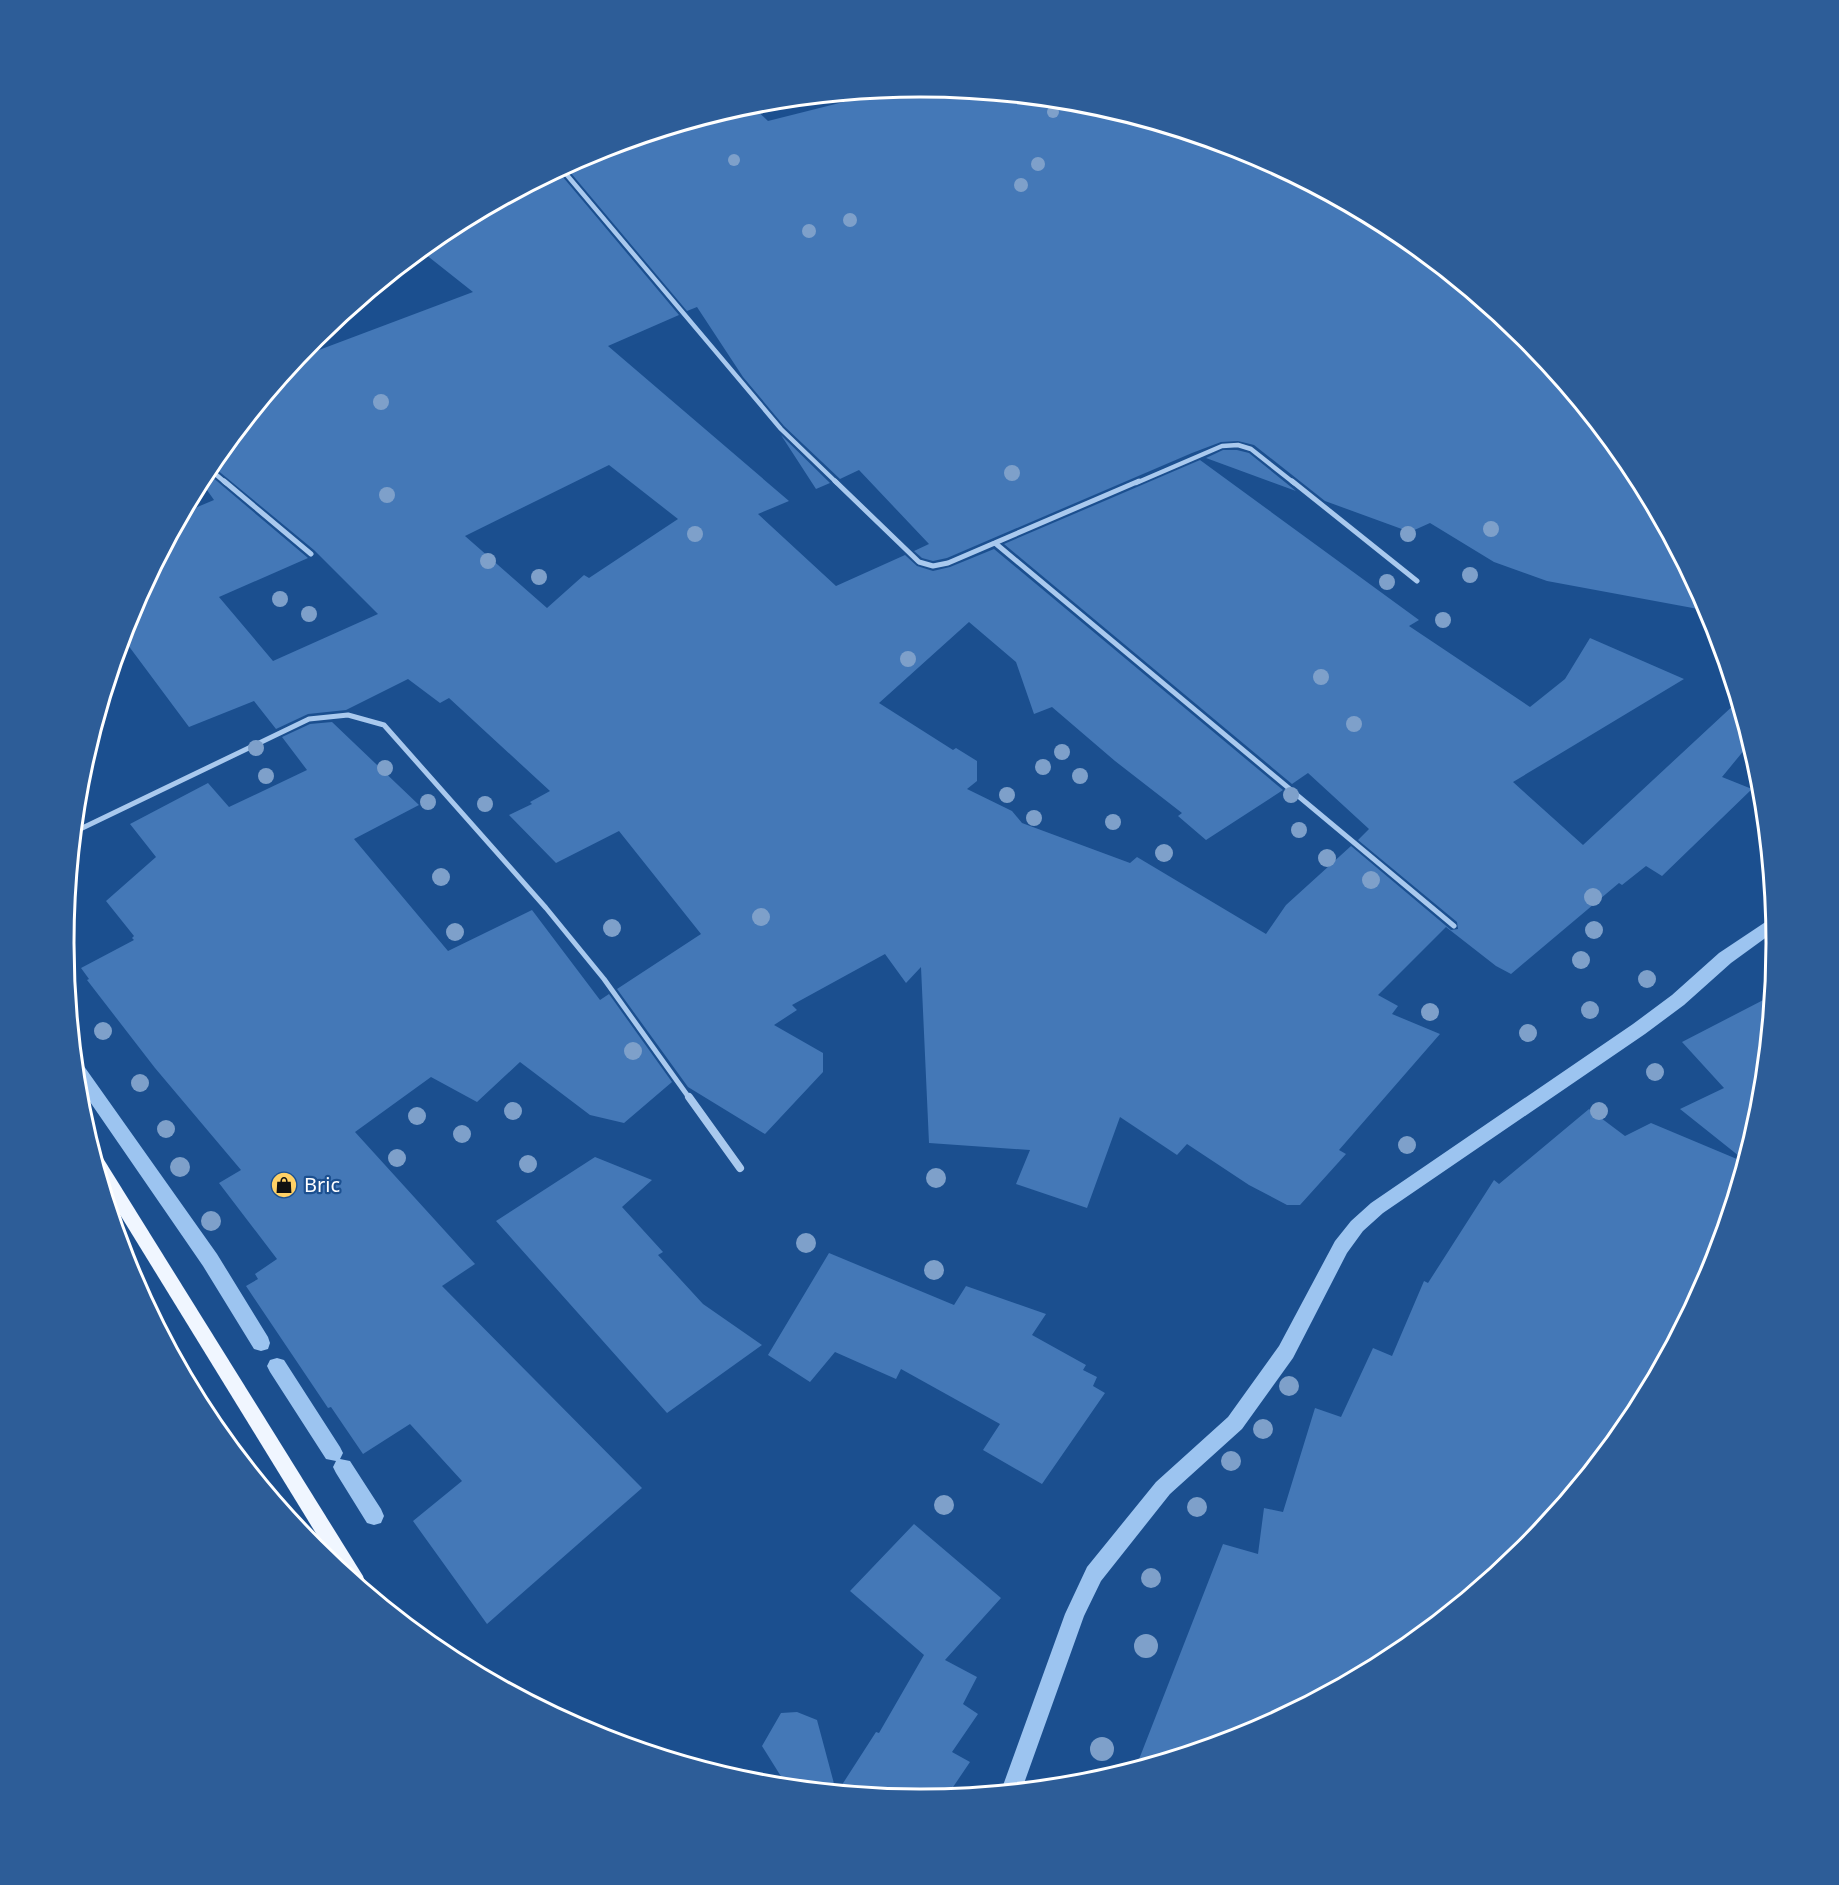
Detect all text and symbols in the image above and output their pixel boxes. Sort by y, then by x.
shop icon: Bric [269,1170,299,1200]
place label: Bric [304,1171,340,1198]

